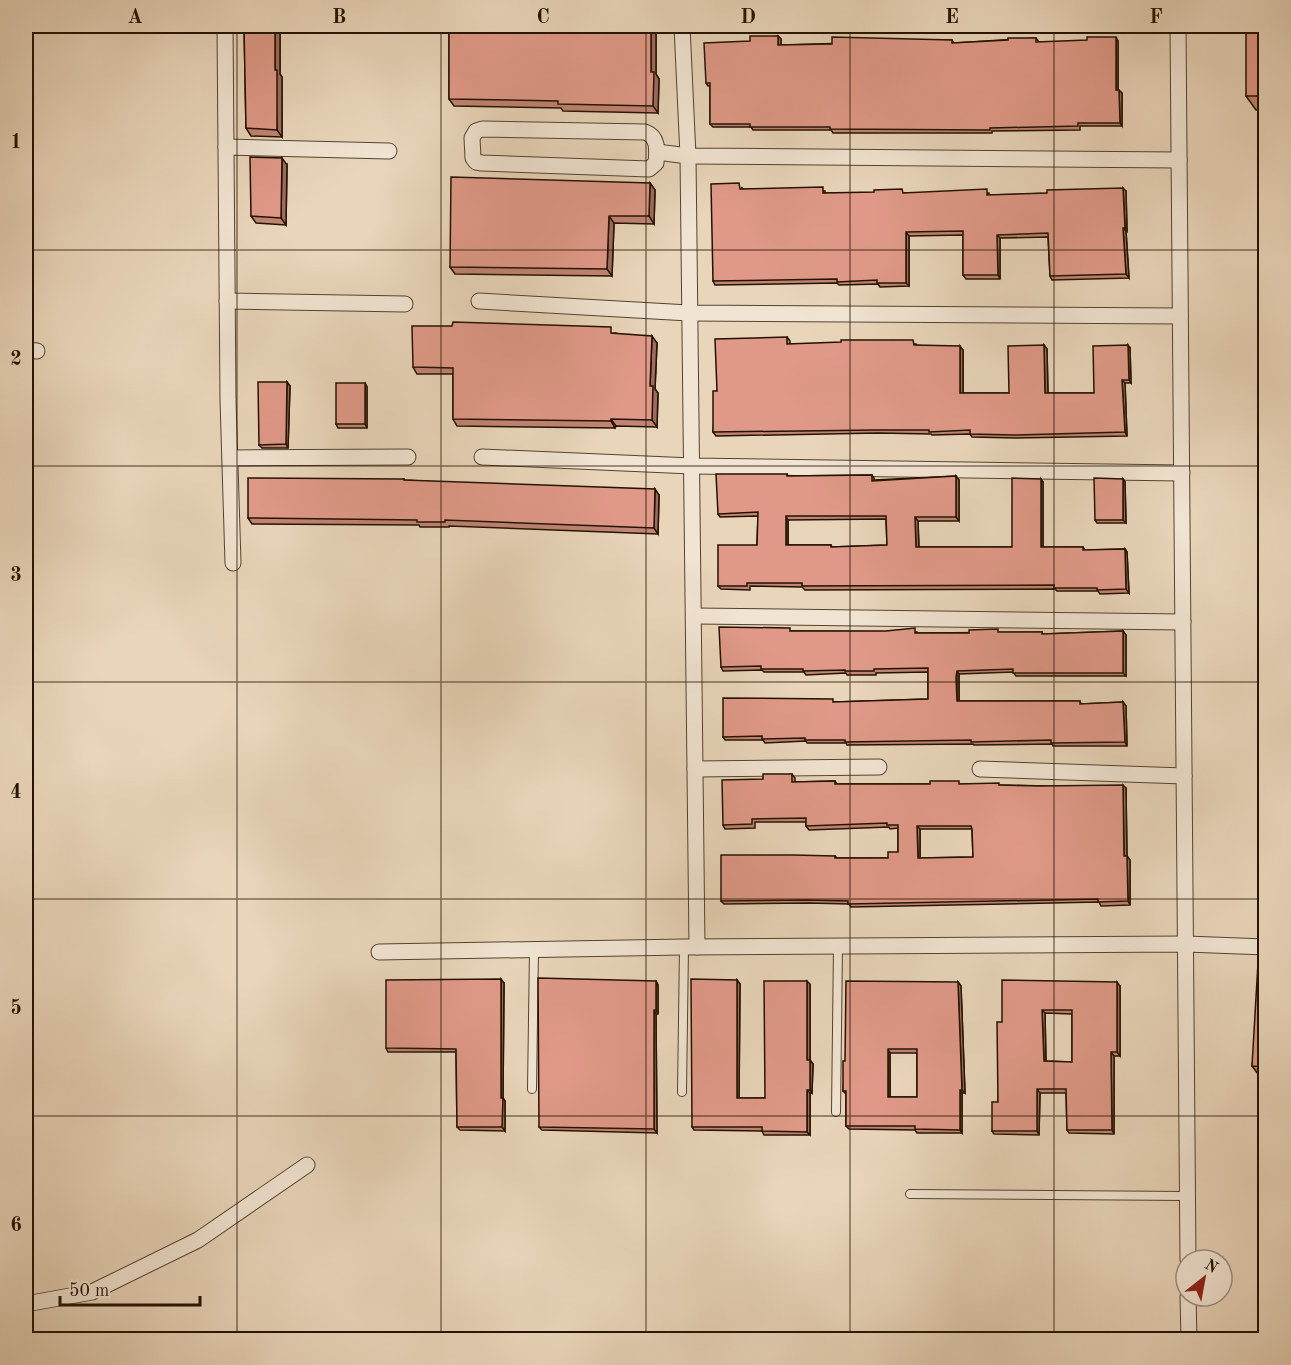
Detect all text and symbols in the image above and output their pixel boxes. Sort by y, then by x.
text: A [127,8,143,28]
text: B [332,8,346,28]
text: C [536,8,550,28]
text: D [740,8,756,28]
text: E [945,8,959,28]
text: F [1149,8,1163,28]
text: 1 [10,133,22,153]
text: 2 [10,350,22,370]
text: 3 [10,566,22,586]
text: 4 [10,783,22,803]
text: 5 [10,998,22,1019]
text: 6 [10,1216,22,1236]
north arrow [1174,1248,1234,1308]
text: N [1201,1257,1221,1277]
scale bar [60,1269,200,1307]
text: 50 m [69,1282,109,1300]

